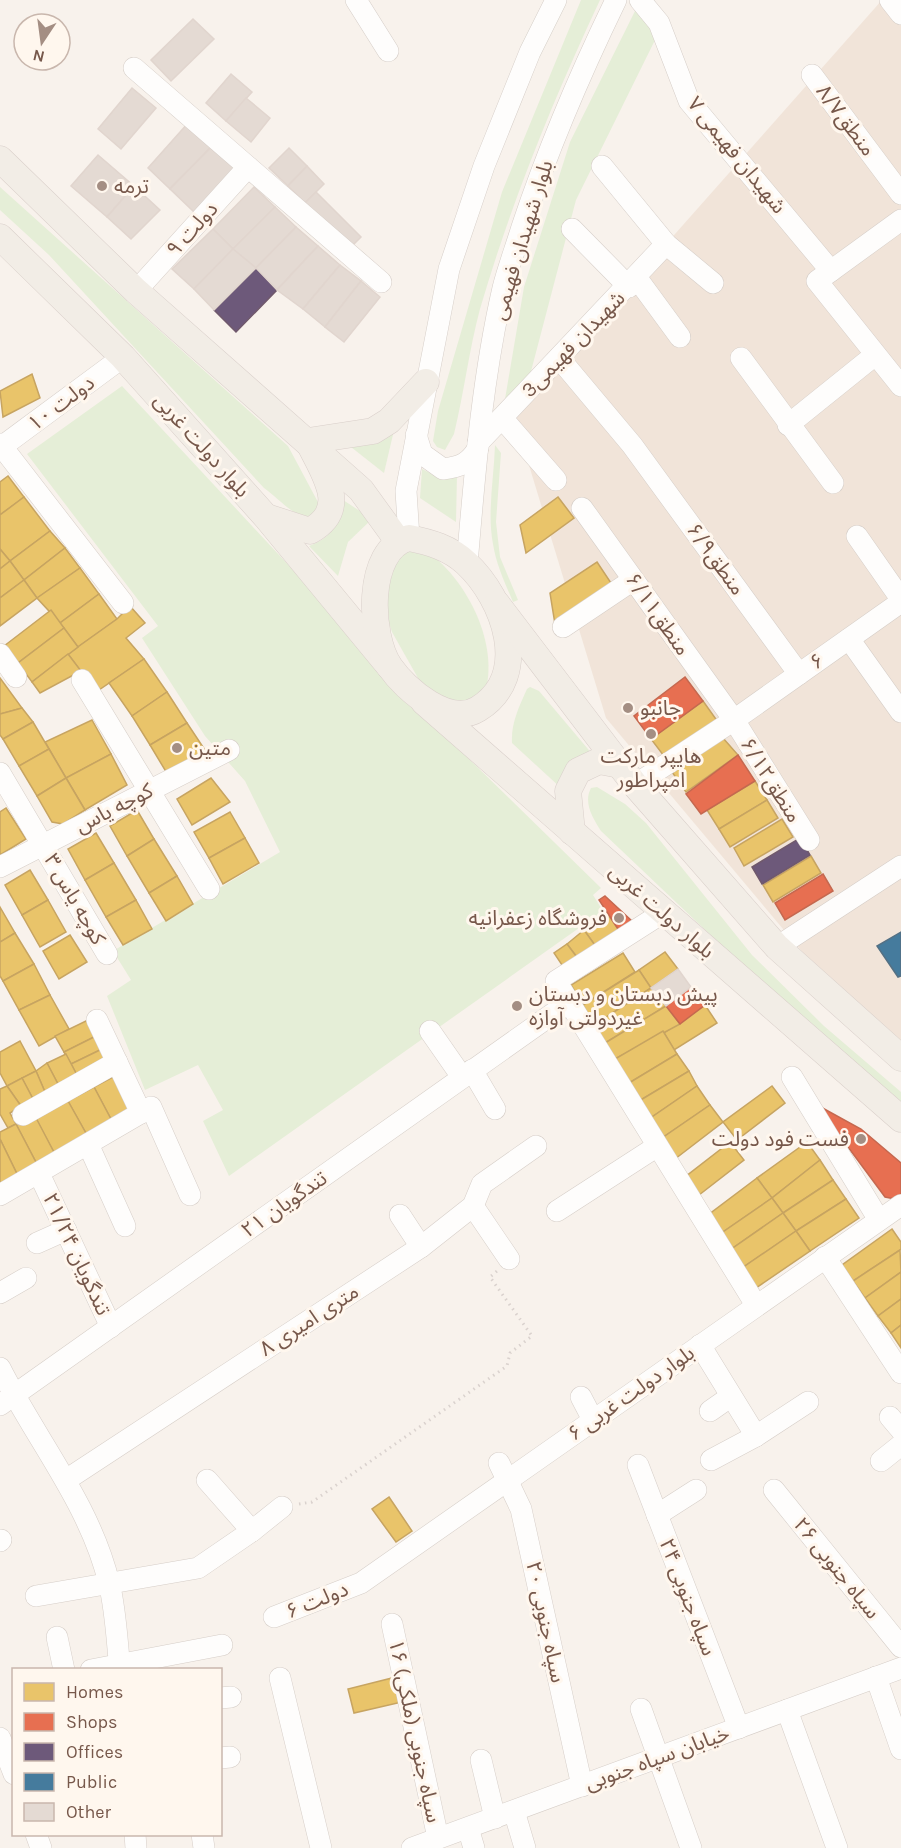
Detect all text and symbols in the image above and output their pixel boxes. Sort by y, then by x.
north arrow [12,12,72,72]
text: N [31,46,46,67]
street label: منطق۸/۷ [811,80,881,161]
street label: شهیدان فهیمی ۷ [683,92,791,218]
street label: بلوار شهیدان فهیمی [486,157,558,323]
place label: ترمه [114,174,149,198]
marker: ترمه [95,179,109,193]
street label: ۹ دولت [161,197,223,261]
street label: 3شهیدان فهیمی [516,286,630,402]
street label: ۱۰ دولت [23,370,99,436]
street label: بلوار دولت غربی [149,388,255,502]
street label: منطق۶/۹ [681,518,750,600]
street label: منطق۶/۱۱ [620,568,695,660]
street label: ۶ [805,648,829,674]
place label: جانبو [640,696,681,720]
marker: جانبو [621,701,635,715]
marker: هایپر مارکت امپراطور [644,727,658,741]
street label: منطق۶/۱۲ [735,733,806,827]
place label: متین [189,736,231,760]
marker: متین [170,741,184,755]
place label: هایپر مارکت امپراطور [600,744,702,793]
street label: کوچه یاس [71,778,158,839]
street label: کوچه یاس ۳ [38,849,111,950]
street label: بلوار دولت غربی [604,859,720,963]
place label: فروشگاه زعفرانیه [469,906,607,930]
marker: فروشگاه زعفرانیه [612,911,626,925]
place label: پیش دبستان و دبستان غیردولتی آوازه [529,982,718,1030]
marker: پیش دبستان و دبستان غیردولتی آوازه [510,999,524,1013]
place label: فست فود دولت [712,1127,849,1151]
marker: فست فود دولت [854,1132,868,1146]
street label: ۲۱ تندگویان [237,1166,331,1242]
street label: ۲۱/۲۴ تندگویان [38,1189,116,1319]
street label: ۸ متری امیری [255,1279,363,1361]
street label: بلوار دولت غربی ۶ [563,1341,699,1445]
street label: ۲۶ سپاه جنوبی [788,1512,885,1624]
street label: ۲۴ سپاه جنوبی [654,1535,721,1659]
street label: ۲۰ سپاه جنوبی [520,1559,571,1685]
street label: ۶ دولت [282,1577,352,1623]
street label: ۱۶ سپاه جنوبی (ملکی) [383,1637,446,1825]
legend [12,1668,222,1836]
text: Homes [66,1681,123,1703]
text: Shops [66,1711,118,1733]
street label: خیابان سپاه جنوبی [582,1721,733,1796]
text: Offices [66,1741,123,1763]
text: Public [66,1771,117,1793]
text: Other [66,1801,111,1823]

